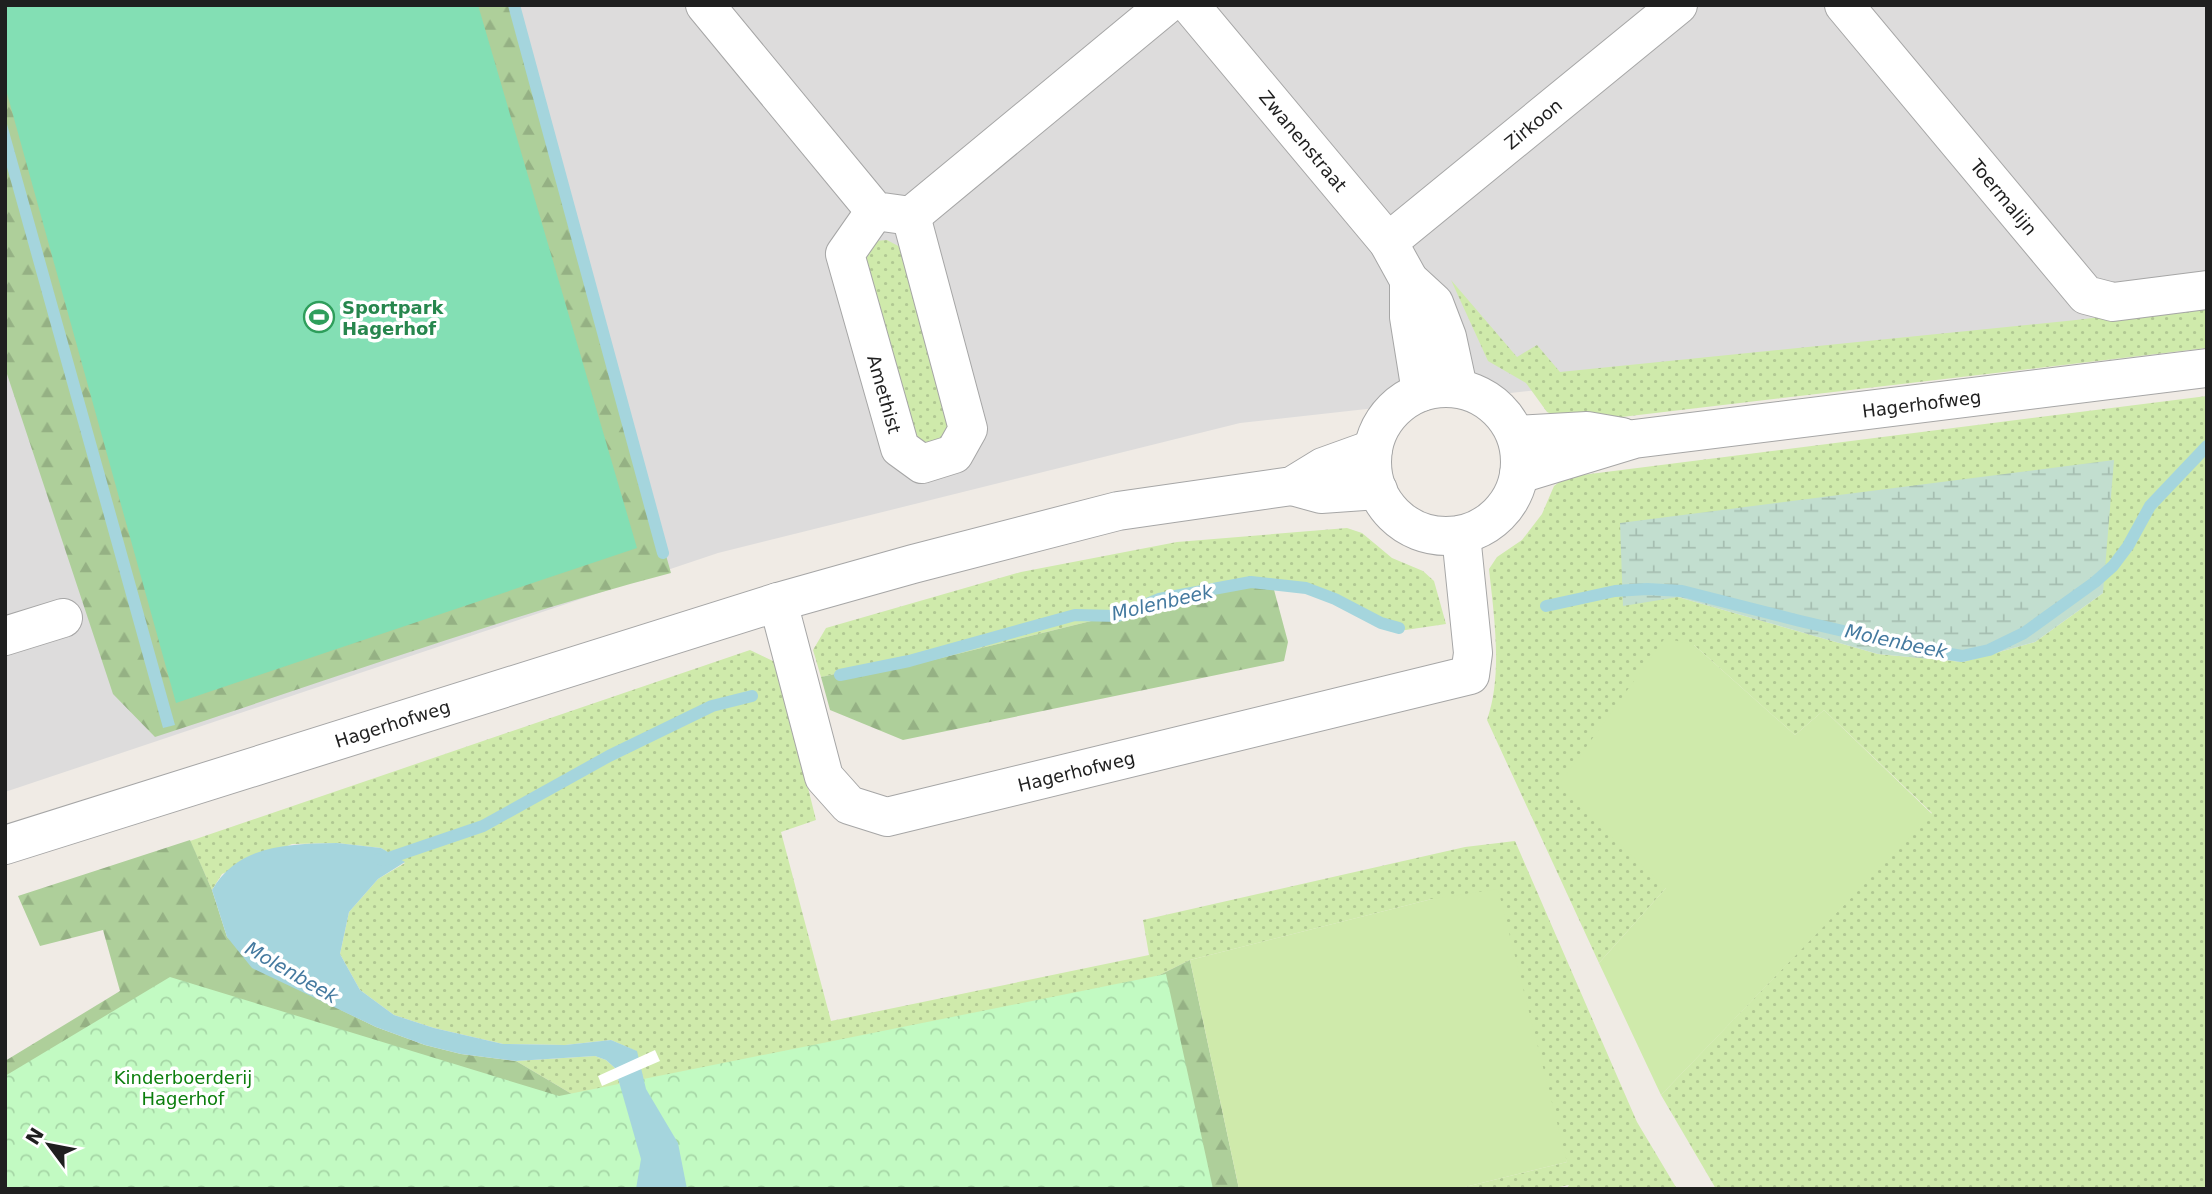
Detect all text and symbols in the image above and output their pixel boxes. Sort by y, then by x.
street label: Zwanenstraat [1255,86,1352,196]
street label: Zirkoon [1500,94,1566,153]
street label: Toermalijn [1966,154,2042,239]
place label: Sportpark Hagerhof [342,297,445,339]
sports icon: Sportpark Hagerhof [302,300,336,334]
street label: Amethist [864,352,906,436]
street label: Hagerhofweg [1861,386,1982,421]
water label: Molenbeek [1109,579,1216,624]
water label: Molenbeek [1843,619,1950,663]
street label: Hagerhofweg [332,695,453,751]
street label: Hagerhofweg [1015,747,1137,795]
water label: Molenbeek [242,937,343,1008]
park label: Kinderboerderij Hagerhof [114,1067,252,1109]
north arrow [14,1110,84,1180]
text: N [21,1123,48,1149]

